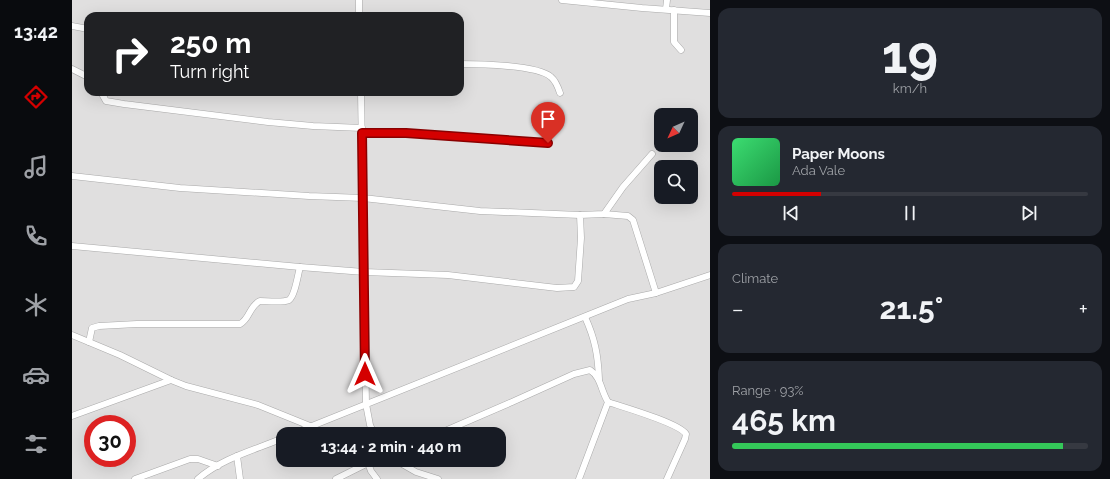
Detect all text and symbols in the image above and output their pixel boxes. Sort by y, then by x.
text: 13:42 [14,21,58,42]
text: 19 [882,24,938,85]
text: 250 m [170,27,251,60]
icon: right [104,28,156,80]
text: Turn right [170,61,249,82]
text: km/h [893,81,927,96]
icon: directions [22,83,50,111]
pin [531,102,565,143]
icon: arrive [537,108,559,130]
north arrow [654,108,698,152]
map controls [654,108,698,204]
text: Paper Moons [792,145,885,163]
icon: music [22,153,50,181]
button: search [654,160,698,204]
text: Ada Vale [792,163,845,178]
icon: previous [780,202,802,224]
icon: pause [899,202,921,224]
icon: next [1018,202,1040,224]
icon: phone [22,222,50,250]
text: Climate [732,271,778,286]
icon: climate [22,291,50,319]
text: 21.5° [880,291,943,326]
text: − [732,296,744,322]
text: + [1079,296,1088,322]
position arrow [344,353,386,395]
icon: car [22,361,50,389]
text: Range · 93% [732,383,804,398]
text: 465 km [732,403,836,438]
speed limit sign: 30 [84,415,136,467]
icon: filters [22,430,50,458]
text: 13:44 · 2 min · 440 m [321,438,461,456]

